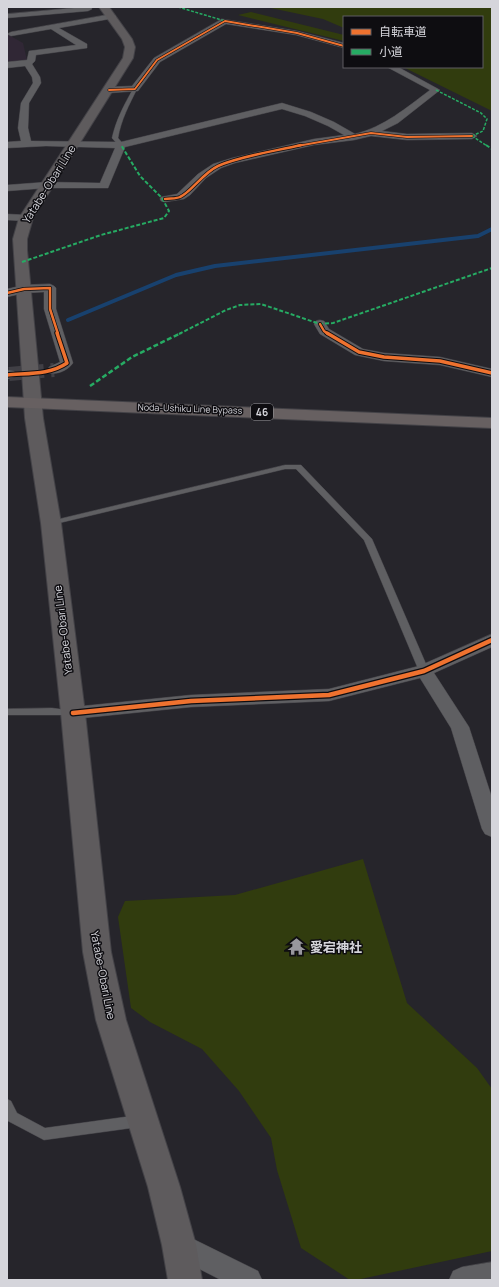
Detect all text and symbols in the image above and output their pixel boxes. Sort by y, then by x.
legend [343,16,483,68]
text: 自転車道 [379,23,427,40]
text: 小道 [379,43,403,60]
street label: Yatabe-Obari Line [18,141,79,226]
street label: Noda-Ushiku Line Bypass [137,400,243,417]
road number: 46 [251,404,273,420]
street label: Yatabe-Obari Line [50,584,75,676]
street label: Yatabe-Obari Line [88,929,120,1021]
temple icon: 愛宕神社 [287,937,307,957]
place label: 愛宕神社 [310,938,362,956]

